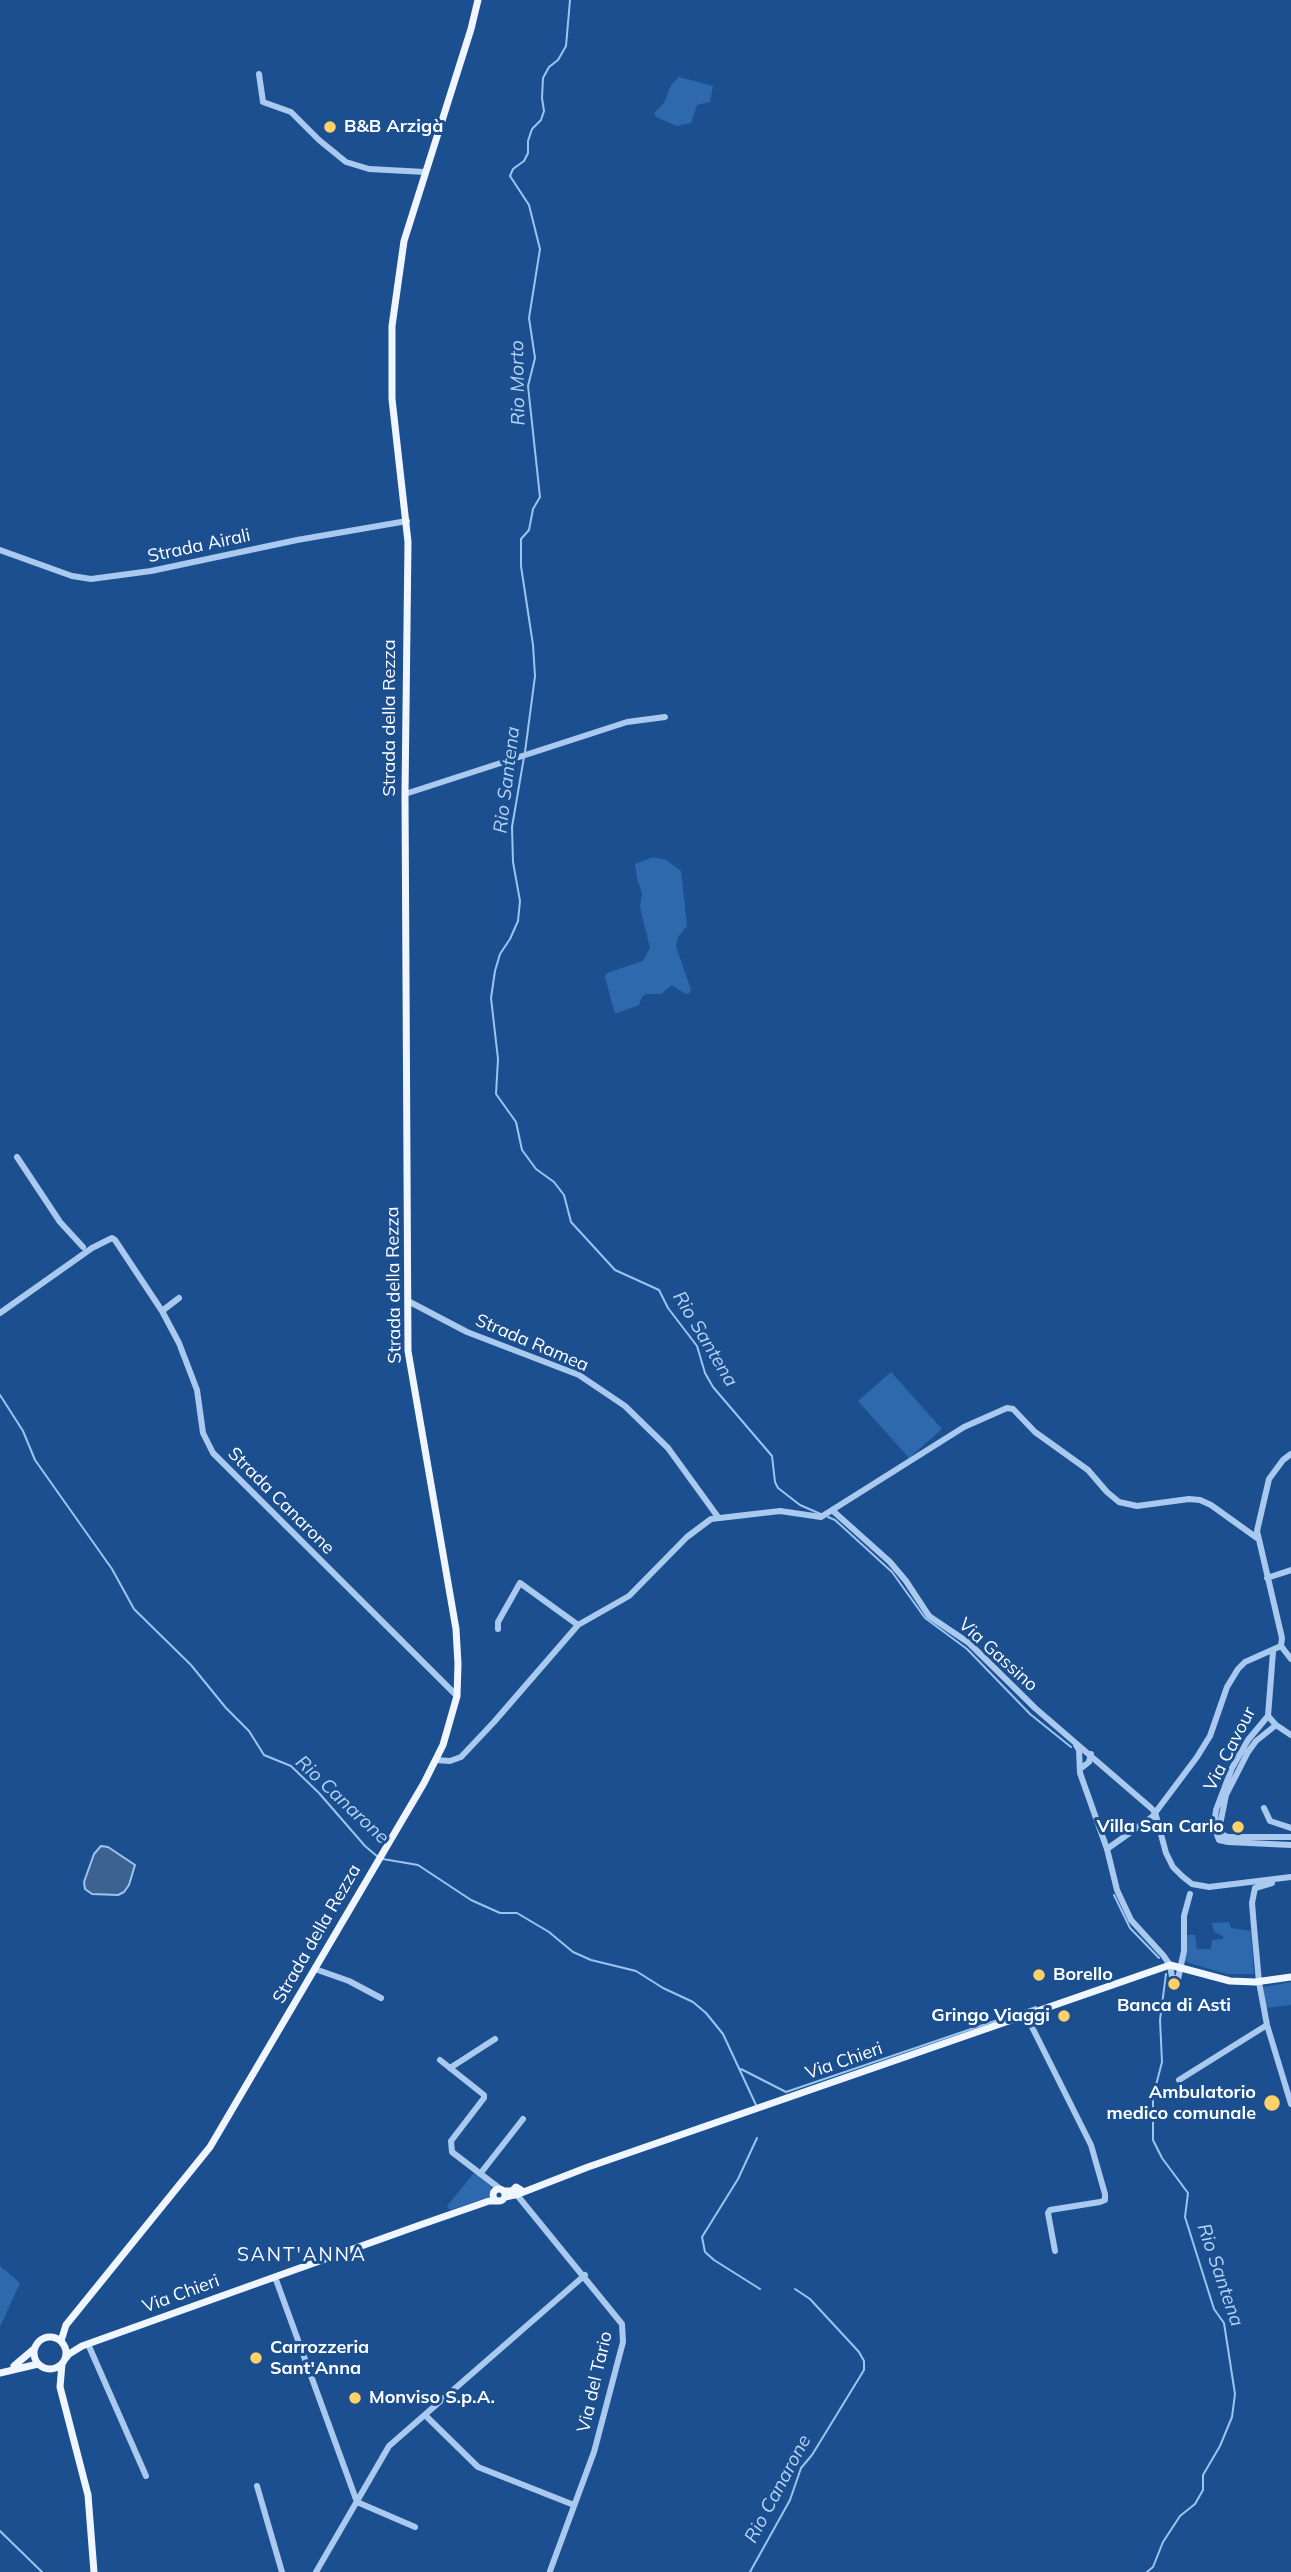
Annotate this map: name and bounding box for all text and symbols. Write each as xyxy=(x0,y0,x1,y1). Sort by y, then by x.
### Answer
place label: B&B Arzigà xyxy=(344,116,443,138)
marker: B&B Arzigà xyxy=(322,119,338,135)
water label: Rio Morto xyxy=(506,340,530,426)
street label: Strada Airali xyxy=(146,525,252,567)
street label: Strada della Rezza xyxy=(379,639,401,797)
water label: Rio Santena xyxy=(489,725,525,835)
street label: Strada della Rezza xyxy=(382,1206,406,1364)
water label: Rio Santena xyxy=(668,1287,742,1391)
street label: Strada Ramea xyxy=(472,1309,592,1377)
street label: Strada Canarone xyxy=(223,1443,339,1559)
street label: Via Gassino xyxy=(954,1614,1042,1696)
street label: Via Cavour xyxy=(1200,1703,1260,1795)
water label: Rio Canarone xyxy=(291,1751,393,1849)
place label: Villa San Carlo xyxy=(1097,1816,1224,1838)
marker: Villa San Carlo xyxy=(1230,1819,1246,1835)
street label: Strada della Rezza xyxy=(268,1861,366,2007)
place label: Borello xyxy=(1053,1964,1113,1986)
marker: Borello xyxy=(1031,1967,1047,1983)
marker: Banca di Asti xyxy=(1166,1976,1182,1992)
place label: Banca di Asti xyxy=(1117,1995,1231,2017)
place label: Gringo Viaggi xyxy=(931,2005,1050,2027)
marker: Gringo Viaggi xyxy=(1056,2008,1072,2024)
street label: Via Chieri xyxy=(803,2038,885,2084)
place label: Ambulatorio medico comunale xyxy=(1107,2082,1256,2124)
marker: Ambulatorio medico comunale xyxy=(1262,2093,1282,2113)
water label: Rio Santena xyxy=(1192,2221,1248,2329)
district label: SANT'ANNA xyxy=(238,2244,366,2266)
street label: Via Chieri xyxy=(140,2270,222,2318)
street label: Via del Tario xyxy=(573,2329,617,2435)
place label: Carrozzeria Sant'Anna xyxy=(270,2337,369,2380)
marker: Carrozzeria Sant'Anna xyxy=(248,2350,264,2366)
place label: Monviso S.p.A. xyxy=(369,2387,495,2409)
marker: Monviso S.p.A. xyxy=(347,2390,363,2406)
water label: Rio Canarone xyxy=(740,2431,816,2547)

